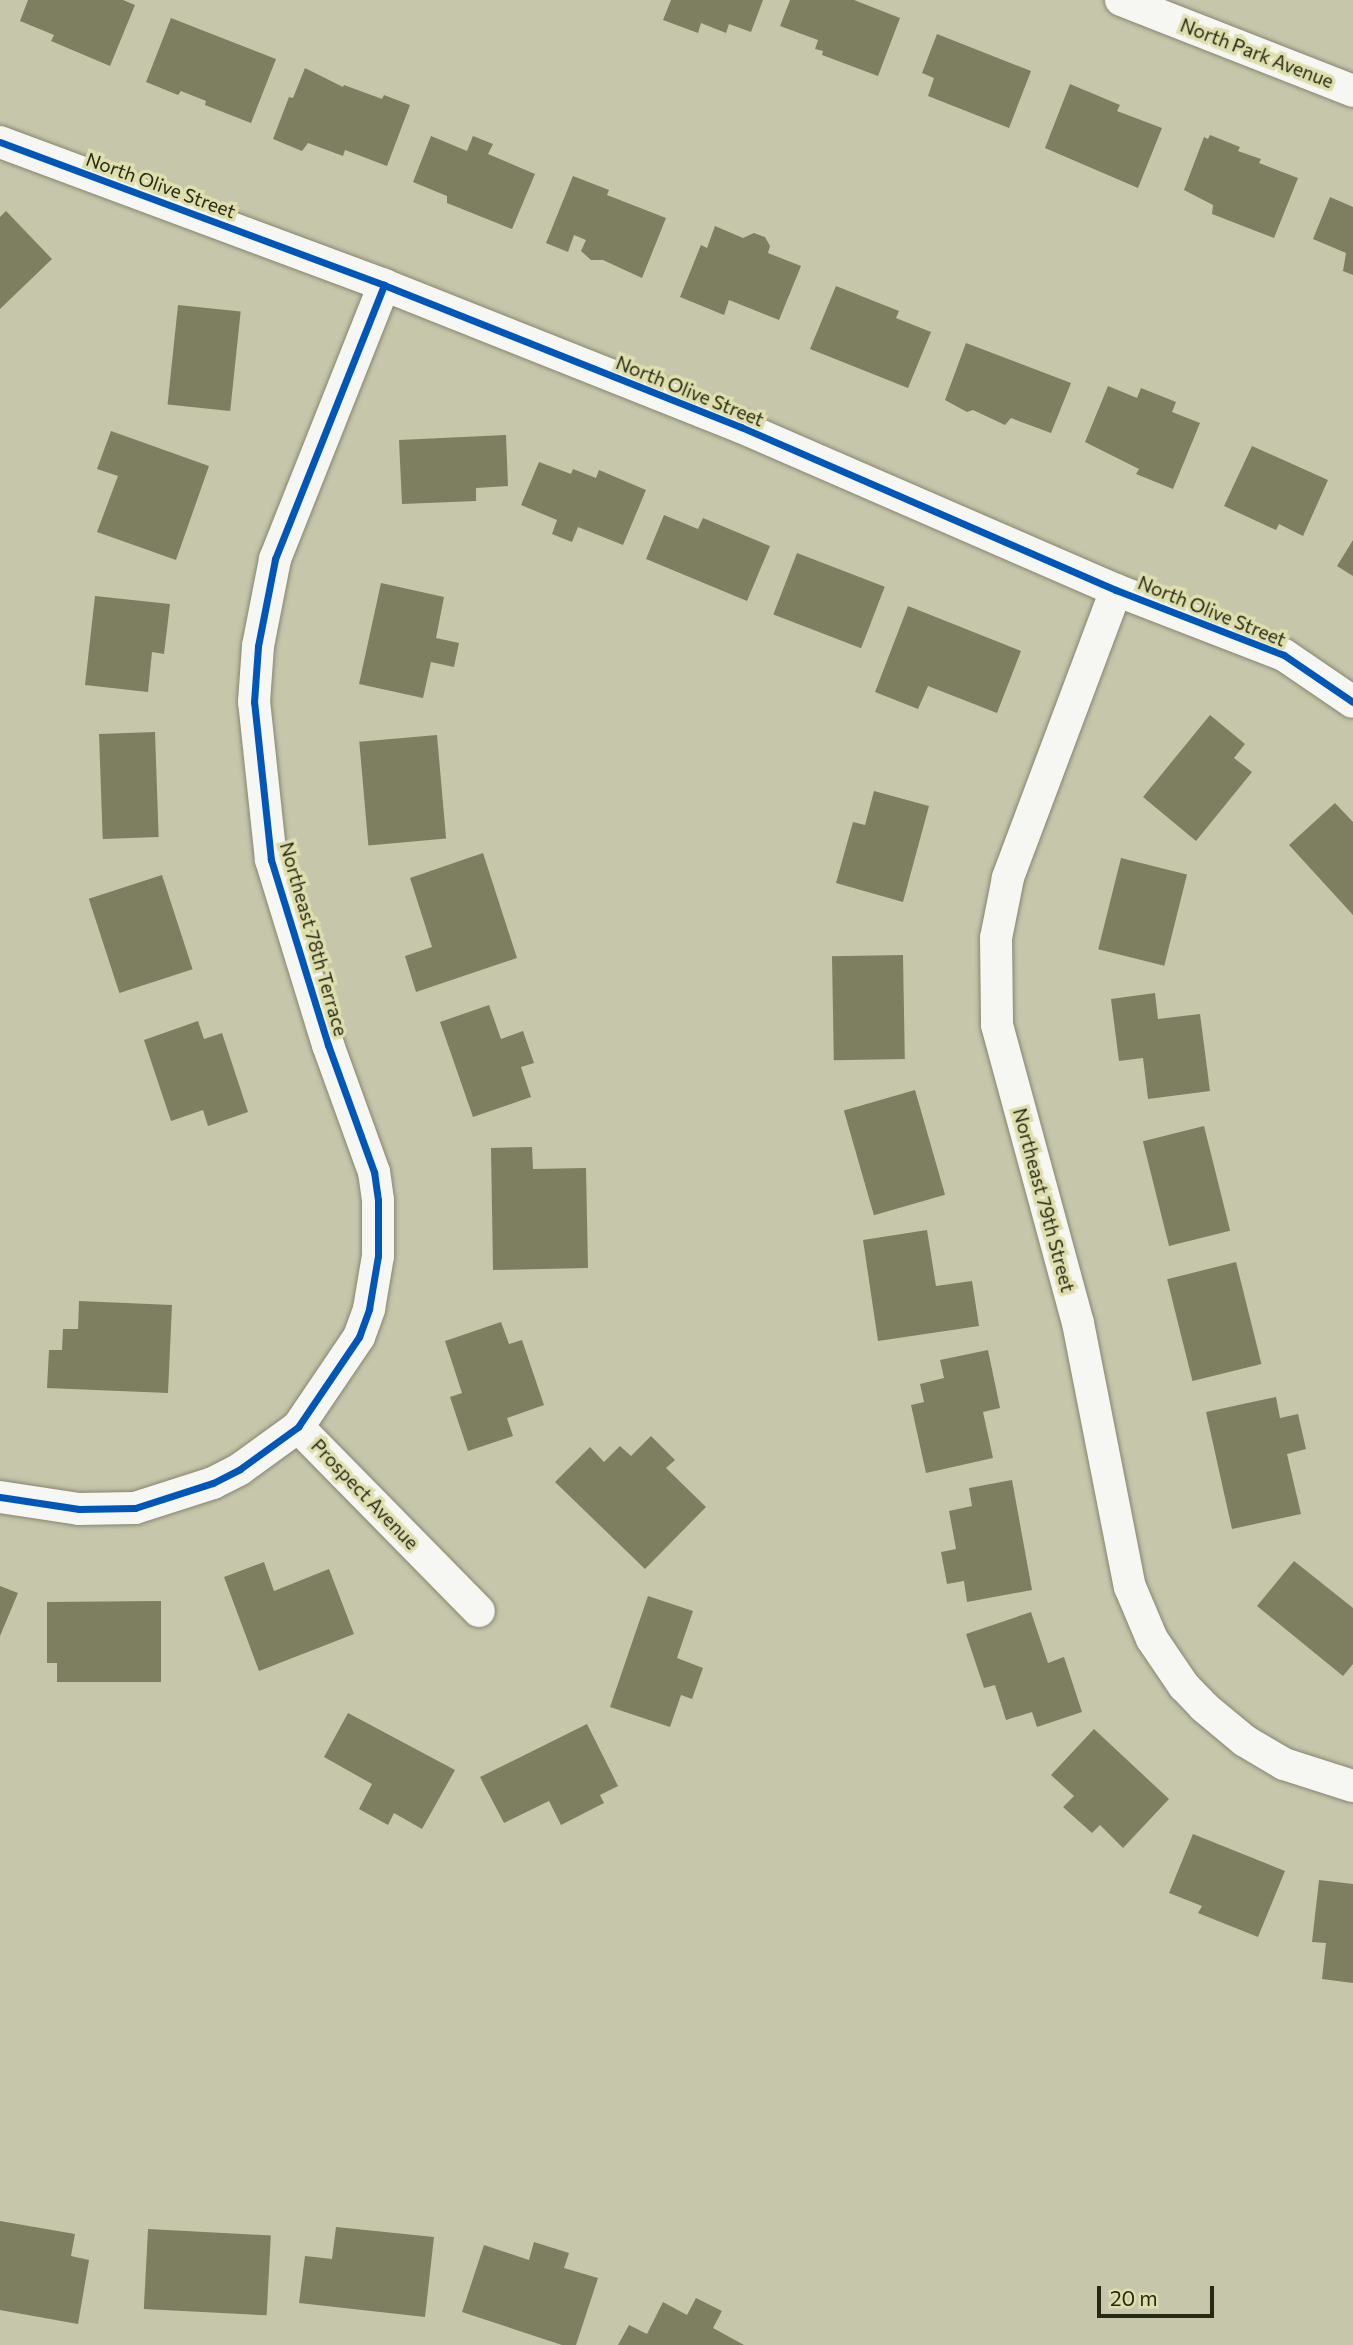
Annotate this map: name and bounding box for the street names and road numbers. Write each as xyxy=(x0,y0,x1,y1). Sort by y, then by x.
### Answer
street label: North Park Avenue xyxy=(1177,13,1337,93)
street label: North Olive Street xyxy=(83,147,239,223)
street label: North Olive Street xyxy=(613,351,767,431)
street label: North Olive Street xyxy=(1135,571,1289,651)
street label: Northeast 78th Terrace xyxy=(275,839,353,1039)
street label: Northeast 79th Street xyxy=(1008,1106,1080,1294)
street label: Prospect Avenue xyxy=(307,1434,423,1554)

